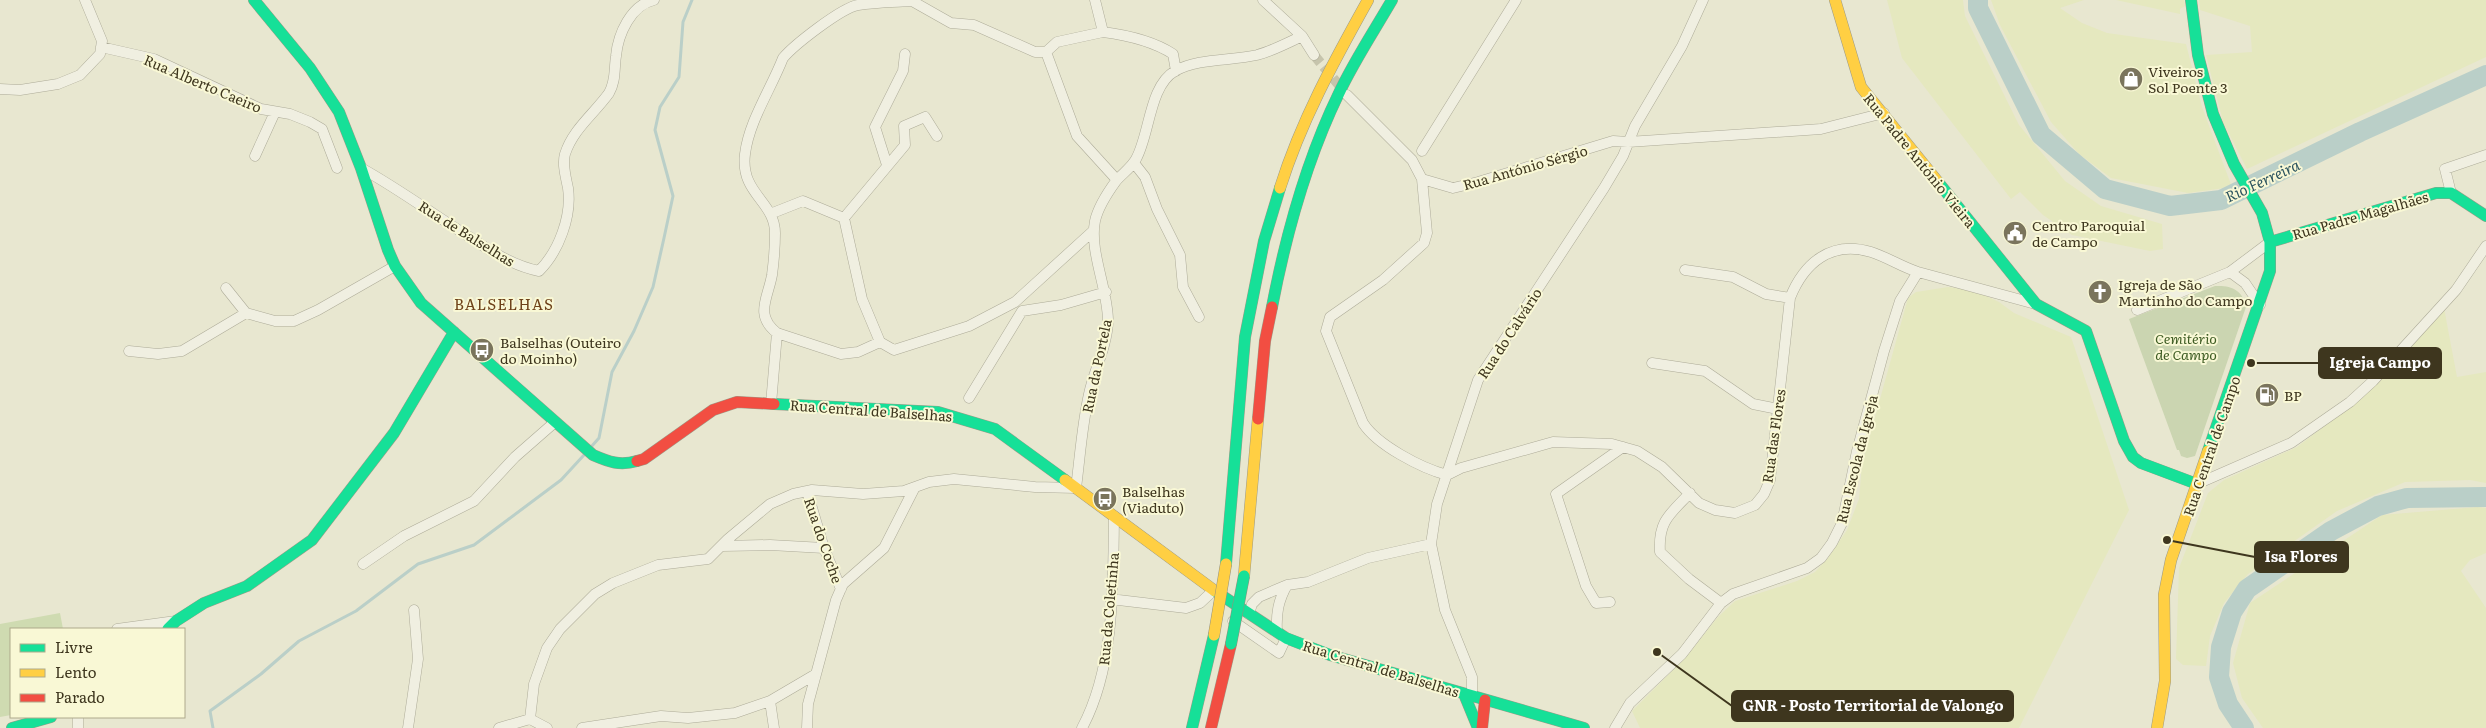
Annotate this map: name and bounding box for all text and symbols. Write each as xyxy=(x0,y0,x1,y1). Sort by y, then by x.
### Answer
street label: Rua Alberto Caeiro xyxy=(141,49,265,117)
place label: Viveiros Sol Poente 3 xyxy=(2148,61,2228,97)
shop icon: Viveiros Sol Poente 3 xyxy=(2118,66,2144,92)
street label: Rua Padre António Vieira xyxy=(1859,88,1981,232)
street label: Rua António Sérgio xyxy=(1460,140,1590,194)
water label: Rio Ferreira xyxy=(2221,152,2303,207)
street label: Rua Padre Magalhães xyxy=(2289,186,2431,244)
street label: Rua de Balselhas xyxy=(415,195,519,271)
place label: Centro Paroquial de Campo xyxy=(2032,215,2145,251)
public building icon: Centro Paroquial de Campo xyxy=(2002,220,2028,246)
place label: Igreja de São Martinho do Campo xyxy=(2118,274,2252,310)
church icon: Igreja de São Martinho do Campo xyxy=(2087,279,2113,305)
street label: Rua do Calvário xyxy=(1472,284,1546,382)
district label: BALSELHAS xyxy=(454,292,554,315)
street label: Rua da Portela xyxy=(1076,317,1116,415)
park label: Cemitério de Campo xyxy=(2155,328,2217,364)
place label: Balselhas (Outeiro do Moinho) xyxy=(500,332,621,368)
bus stop icon: Balselhas (Outeiro do Moinho) xyxy=(469,337,495,363)
callout: Igreja Campo xyxy=(2319,348,2441,378)
text: Igreja Campo xyxy=(2329,350,2431,373)
street label: Rua Central de Campo xyxy=(2178,373,2244,519)
fuel station icon: BP xyxy=(2254,382,2280,408)
place label: BP xyxy=(2284,385,2302,405)
street label: Rua das Flores xyxy=(1757,388,1789,484)
street label: Rua Escola da Igreja xyxy=(1830,392,1882,525)
street label: Rua Central de Balselhas xyxy=(789,394,953,426)
place label: Balselhas (Viaduto) xyxy=(1122,481,1185,517)
bus stop icon: Balselhas (Viaduto) xyxy=(1092,486,1118,512)
street label: Rua do Coche xyxy=(800,494,848,586)
callout: Isa Flores xyxy=(2255,542,2348,572)
text: Isa Flores xyxy=(2264,544,2338,567)
street label: Rua da Coletinha xyxy=(1093,551,1123,666)
legend xyxy=(10,628,185,718)
text: Livre xyxy=(55,635,93,658)
street label: Rua Central de Balselhas xyxy=(1300,635,1462,701)
text: Lento xyxy=(55,660,97,683)
text: Parado xyxy=(55,685,105,708)
callout: GNR - Posto Territorial de Valongo xyxy=(1732,691,2013,721)
text: GNR - Posto Territorial de Valongo xyxy=(1742,693,2004,716)

